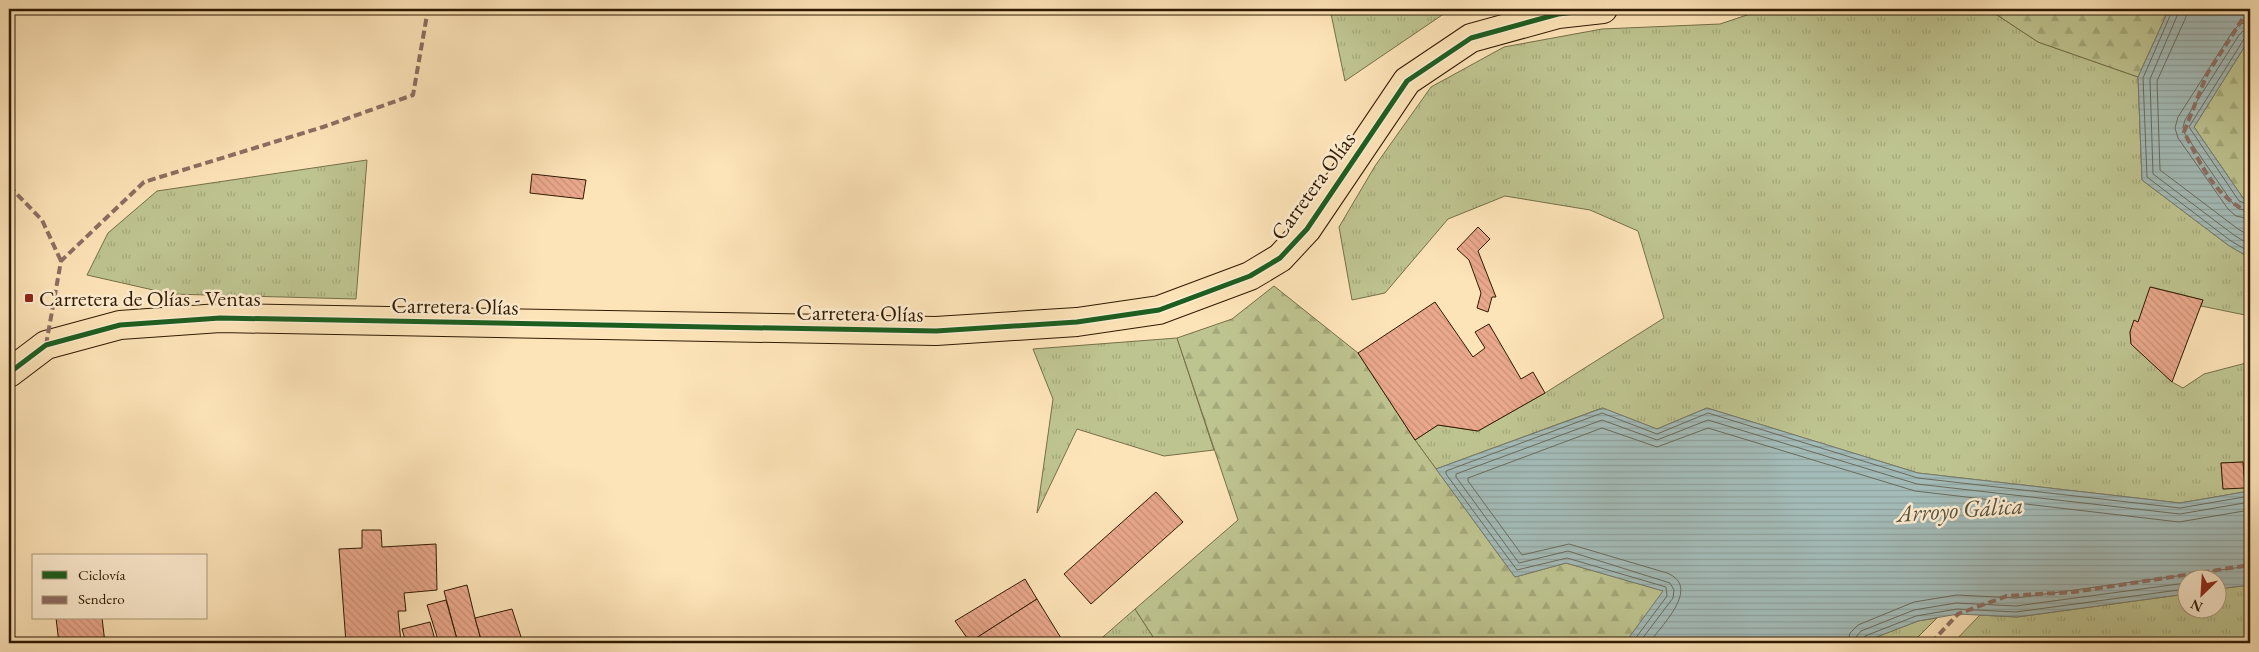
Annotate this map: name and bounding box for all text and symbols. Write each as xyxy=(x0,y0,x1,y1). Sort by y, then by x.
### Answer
street label: Carretera Olías xyxy=(1264,126,1362,246)
place label: Carretera de Olías - Ventas xyxy=(39,284,261,313)
street label: Carretera Olías xyxy=(391,290,519,322)
marker: Carretera de Olías - Ventas xyxy=(23,292,35,304)
street label: Carretera Olías xyxy=(796,297,924,329)
water label: Arroyo Gálica xyxy=(1894,489,2024,529)
legend xyxy=(32,554,208,620)
text: Ciclovía xyxy=(78,565,125,584)
north arrow xyxy=(2176,570,2226,620)
text: Sendero xyxy=(78,589,125,608)
text: N xyxy=(2187,595,2205,616)

